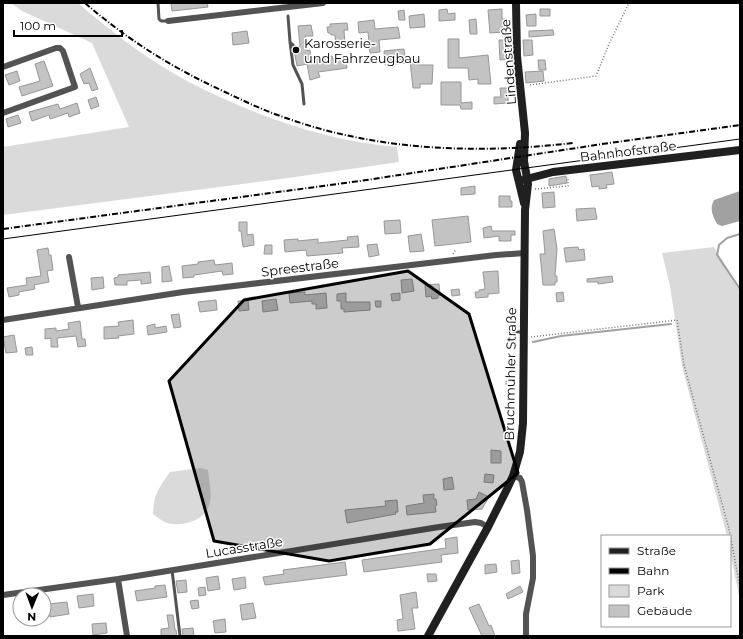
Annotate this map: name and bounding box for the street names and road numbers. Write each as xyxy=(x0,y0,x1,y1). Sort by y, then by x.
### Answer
street label: Lindenstraße xyxy=(497,18,519,105)
street label: Bahnhofstraße xyxy=(579,137,677,165)
street label: Spreestraße xyxy=(260,254,340,280)
street label: Bruchmühler Straße xyxy=(501,307,519,441)
street label: Lucasstraße xyxy=(204,533,284,561)

